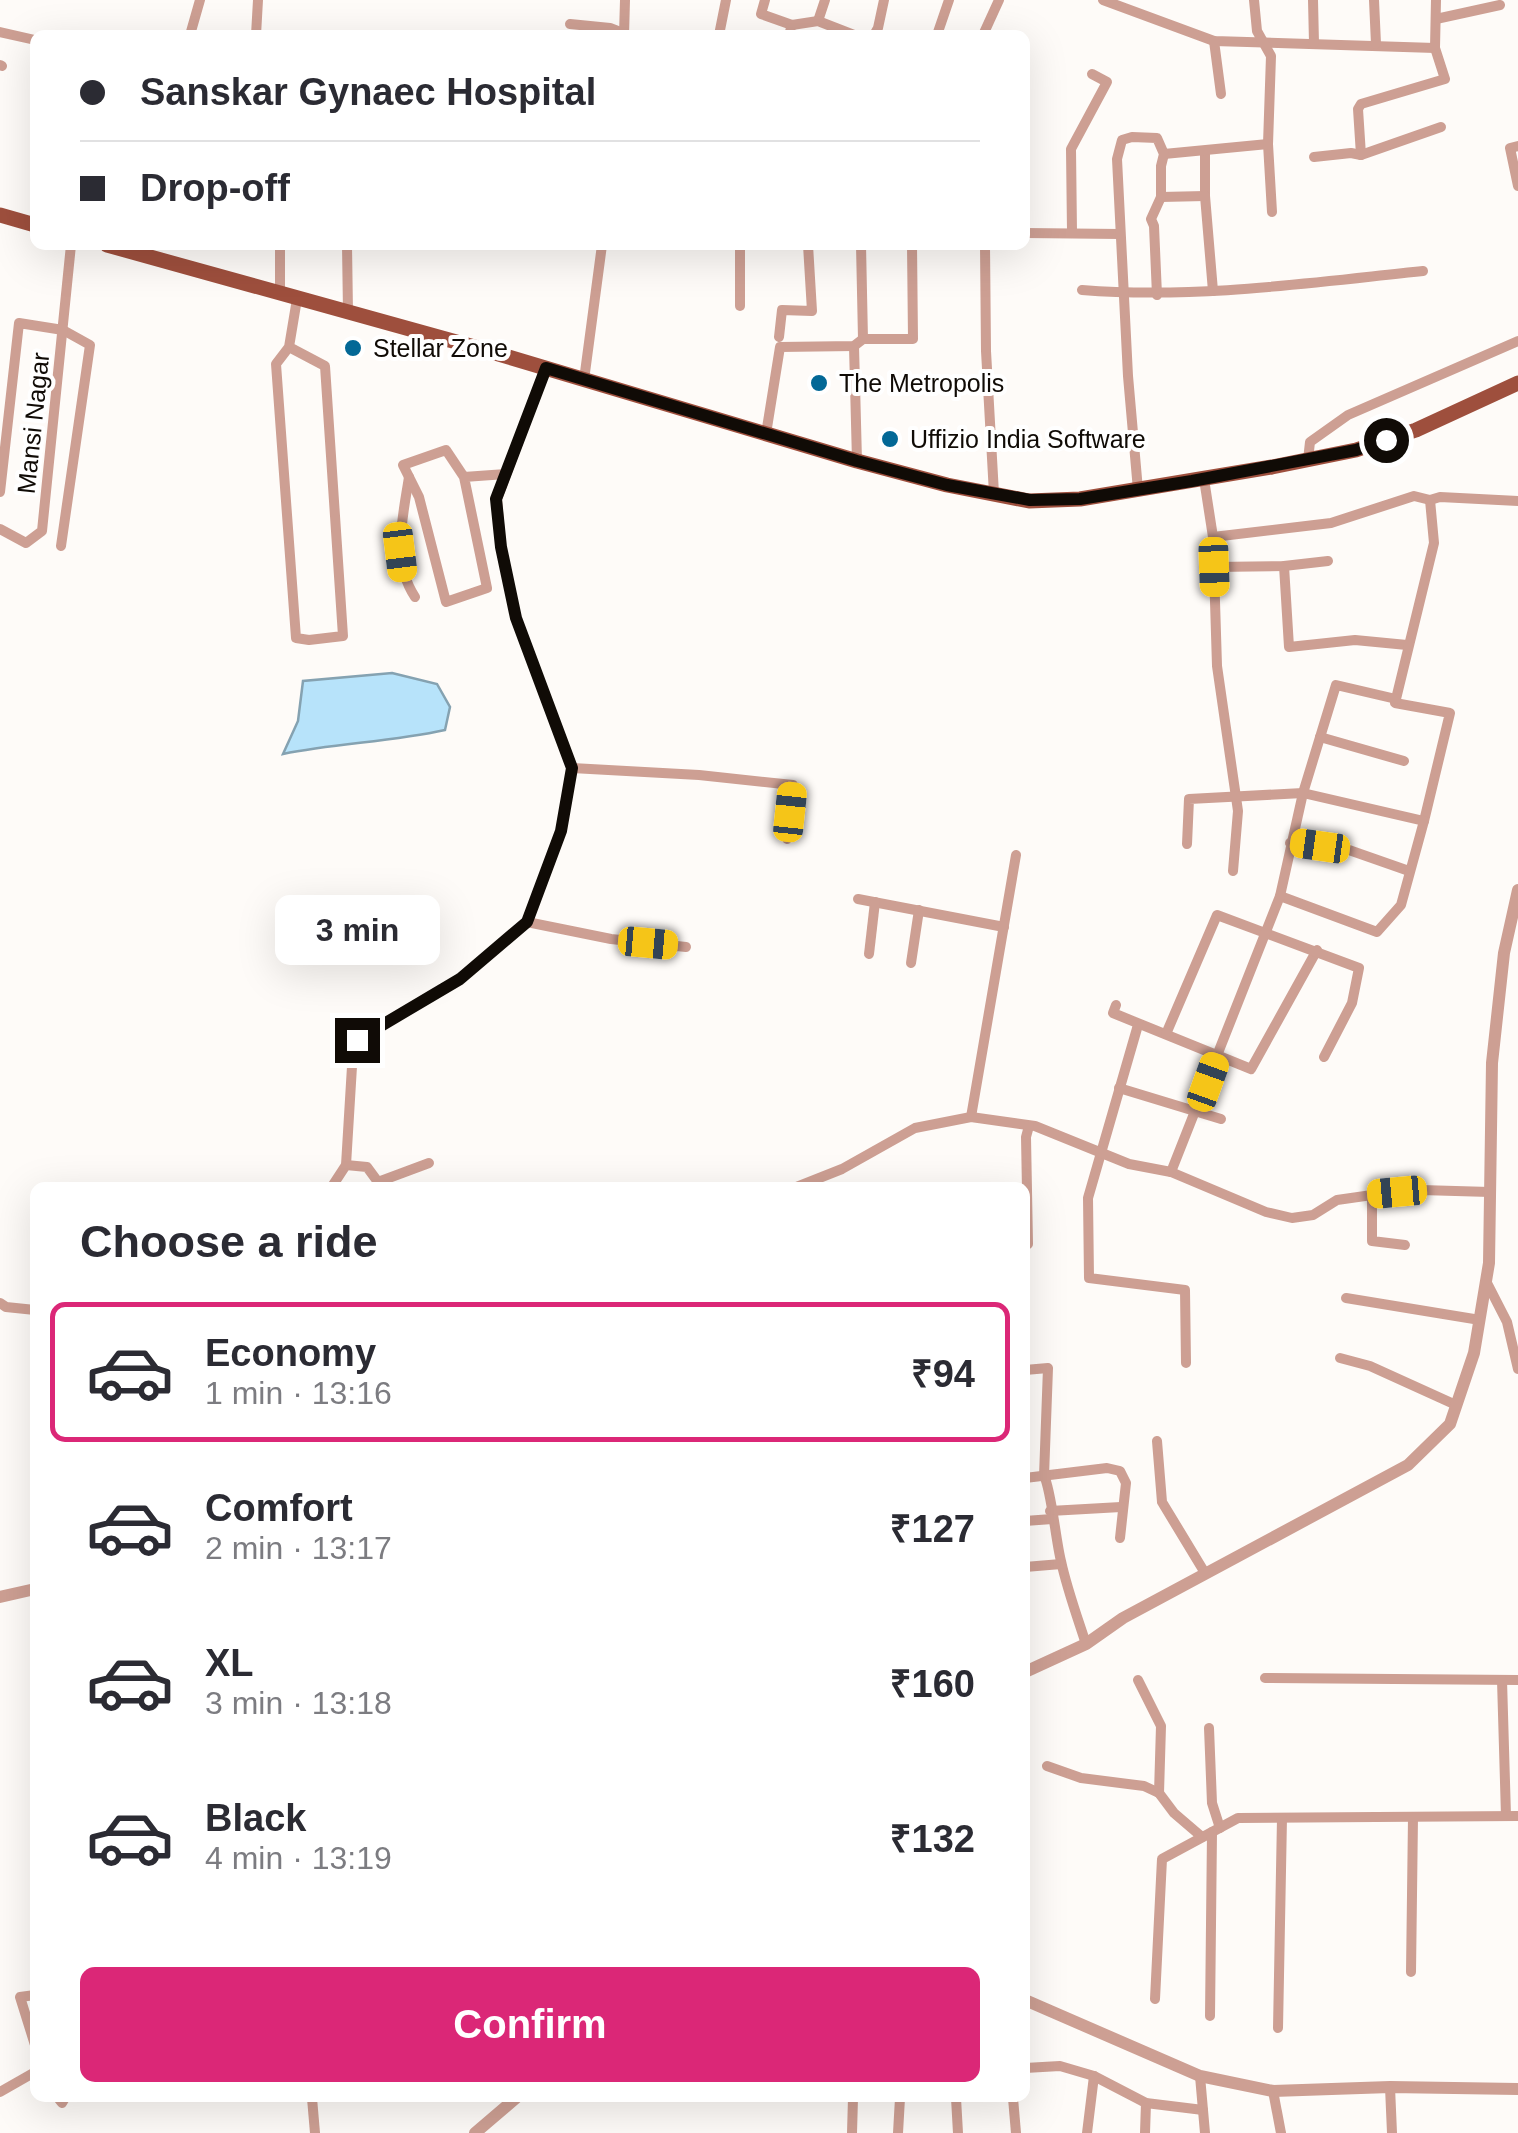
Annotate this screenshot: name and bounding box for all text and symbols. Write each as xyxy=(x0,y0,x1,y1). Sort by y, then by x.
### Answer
text: Sanskar Gynaec Hospital xyxy=(140,71,596,113)
text: Drop-off xyxy=(140,167,290,209)
place label: Stellar Zone xyxy=(373,334,508,362)
marker: Stellar Zone xyxy=(342,337,364,359)
street label: Mansi Nagar xyxy=(12,351,54,495)
place label: The Metropolis xyxy=(839,369,1004,397)
marker: The Metropolis xyxy=(808,372,830,394)
route start xyxy=(1364,418,1409,463)
place label: Uffizio India Software xyxy=(910,425,1146,453)
marker: Uffizio India Software xyxy=(879,428,901,450)
car xyxy=(381,520,419,584)
car xyxy=(1198,536,1230,598)
car xyxy=(772,781,808,843)
car xyxy=(1288,827,1352,865)
callout: 3 min xyxy=(274,895,440,965)
text: 3 min xyxy=(316,912,399,948)
car xyxy=(617,925,679,961)
route end xyxy=(335,1018,380,1063)
car xyxy=(1184,1049,1232,1115)
car xyxy=(1366,1174,1428,1210)
text: Choose a ride xyxy=(80,1216,378,1267)
icon: car xyxy=(85,1327,175,1417)
text: Economy xyxy=(205,1332,376,1374)
text: ₹94 xyxy=(911,1353,975,1395)
text: 1 min · 13:16 xyxy=(205,1375,392,1411)
icon: car xyxy=(85,1482,175,1572)
text: Comfort xyxy=(205,1487,353,1529)
text: ₹127 xyxy=(890,1508,975,1550)
text: 2 min · 13:17 xyxy=(205,1530,392,1566)
icon: car xyxy=(85,1637,175,1727)
text: XL xyxy=(205,1642,254,1684)
text: ₹160 xyxy=(890,1663,975,1705)
text: 3 min · 13:18 xyxy=(205,1685,392,1721)
icon: car xyxy=(85,1792,175,1882)
text: Black xyxy=(205,1797,306,1839)
text: ₹132 xyxy=(890,1818,975,1860)
text: 4 min · 13:19 xyxy=(205,1840,392,1876)
button: Confirm xyxy=(80,1967,980,2082)

